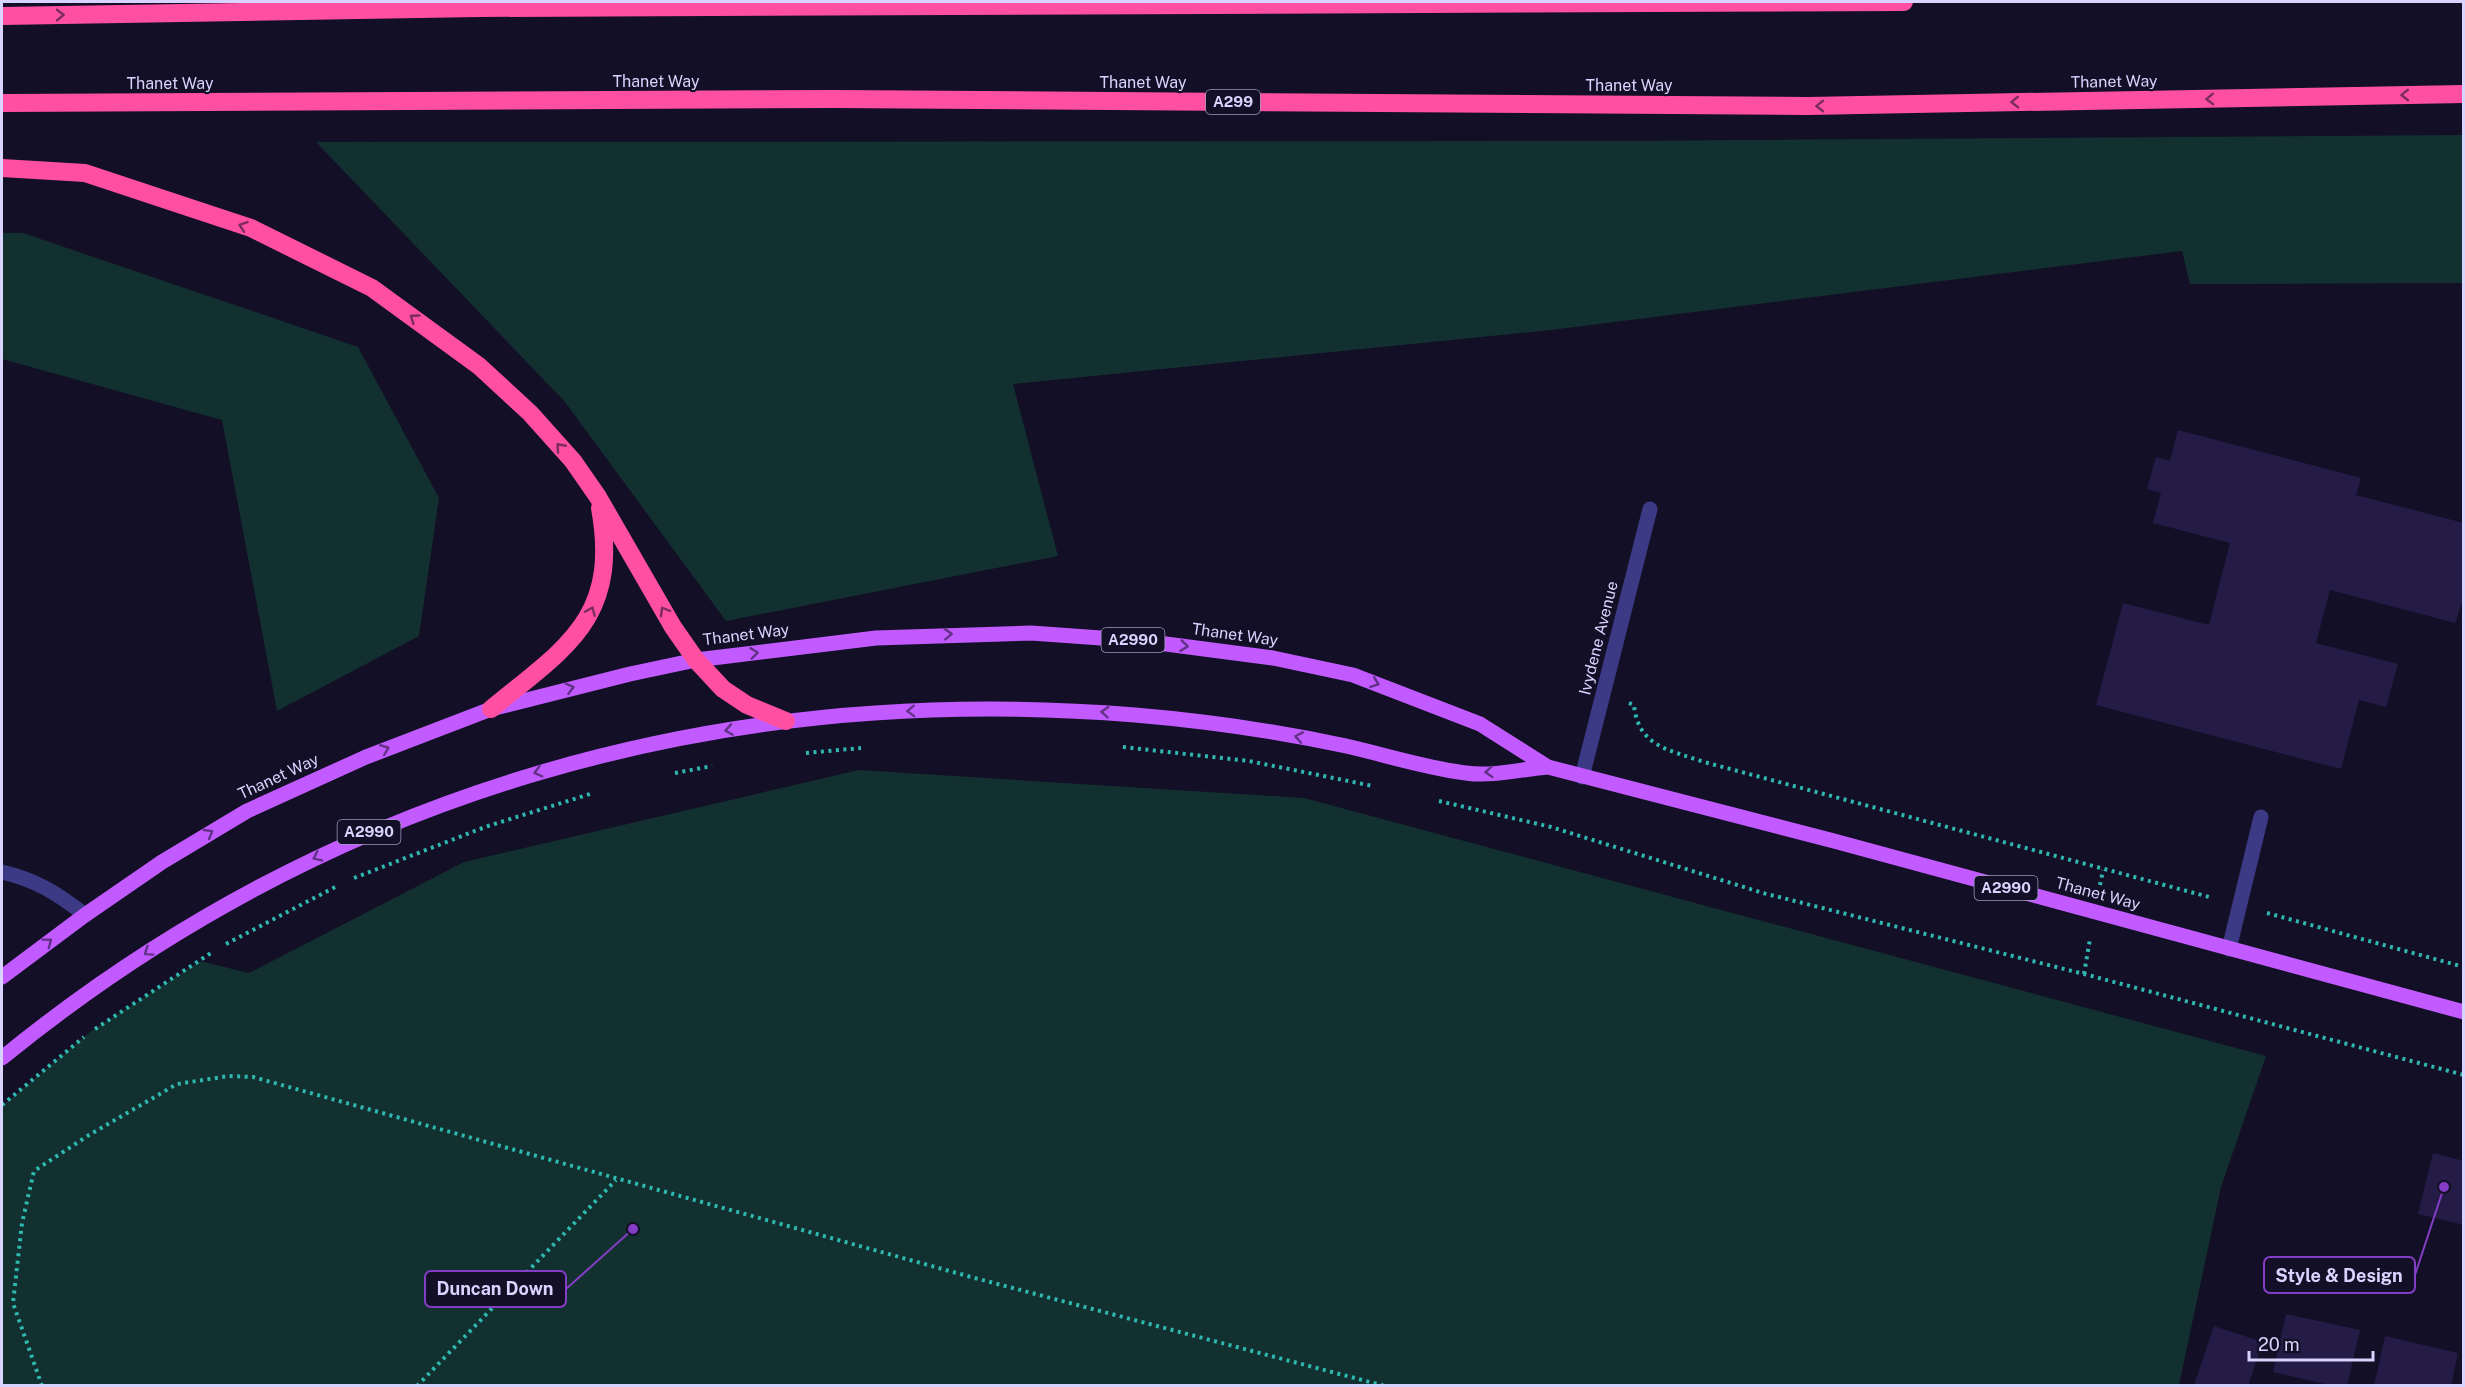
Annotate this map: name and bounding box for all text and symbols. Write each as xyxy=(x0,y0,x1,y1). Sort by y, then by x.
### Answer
one-way arrow xyxy=(55,9,64,21)
street label: Thanet Way xyxy=(2070,71,2158,92)
street label: Thanet Way xyxy=(613,72,700,91)
street label: Thanet Way xyxy=(1100,73,1187,92)
street label: Thanet Way xyxy=(127,74,214,93)
street label: Thanet Way xyxy=(1586,76,1673,95)
one-way arrow xyxy=(2401,89,2410,101)
road number: A299 xyxy=(1206,90,1260,114)
one-way arrow xyxy=(2206,92,2215,105)
one-way arrow xyxy=(2011,96,2020,108)
one-way arrow xyxy=(1816,100,1825,112)
one-way arrow xyxy=(238,221,249,233)
one-way arrow xyxy=(410,315,421,326)
one-way arrow xyxy=(556,443,567,453)
street label: Ivydene Avenue xyxy=(1575,579,1622,697)
one-way arrow xyxy=(584,606,596,617)
one-way arrow xyxy=(660,607,671,617)
street label: Thanet Way xyxy=(1191,619,1280,650)
street label: Thanet Way xyxy=(702,620,791,649)
one-way arrow xyxy=(943,627,952,640)
road number: A2990 xyxy=(1102,628,1164,652)
one-way arrow xyxy=(1180,640,1189,652)
one-way arrow xyxy=(749,647,758,660)
one-way arrow xyxy=(1369,676,1380,689)
one-way arrow xyxy=(565,683,575,696)
one-way arrow xyxy=(906,705,915,718)
one-way arrow xyxy=(1101,706,1110,719)
one-way arrow xyxy=(724,724,733,736)
one-way arrow xyxy=(1294,731,1304,744)
one-way arrow xyxy=(379,744,390,756)
street label: Thanet Way xyxy=(235,749,322,803)
one-way arrow xyxy=(534,765,544,778)
one-way arrow xyxy=(1485,765,1494,778)
road number: A2990 xyxy=(338,820,400,844)
one-way arrow xyxy=(203,829,214,840)
one-way arrow xyxy=(313,850,324,861)
street label: Thanet Way xyxy=(2053,873,2143,914)
road number: A2990 xyxy=(1974,876,2038,900)
one-way arrow xyxy=(41,938,52,949)
one-way arrow xyxy=(143,945,154,956)
callout: Style & Design xyxy=(2264,1257,2415,1293)
text: Style & Design xyxy=(2275,1265,2403,1286)
callout: Duncan Down xyxy=(425,1271,566,1307)
text: Duncan Down xyxy=(436,1278,554,1299)
scale bar xyxy=(2249,1324,2374,1362)
text: 20 m xyxy=(2258,1334,2300,1355)

